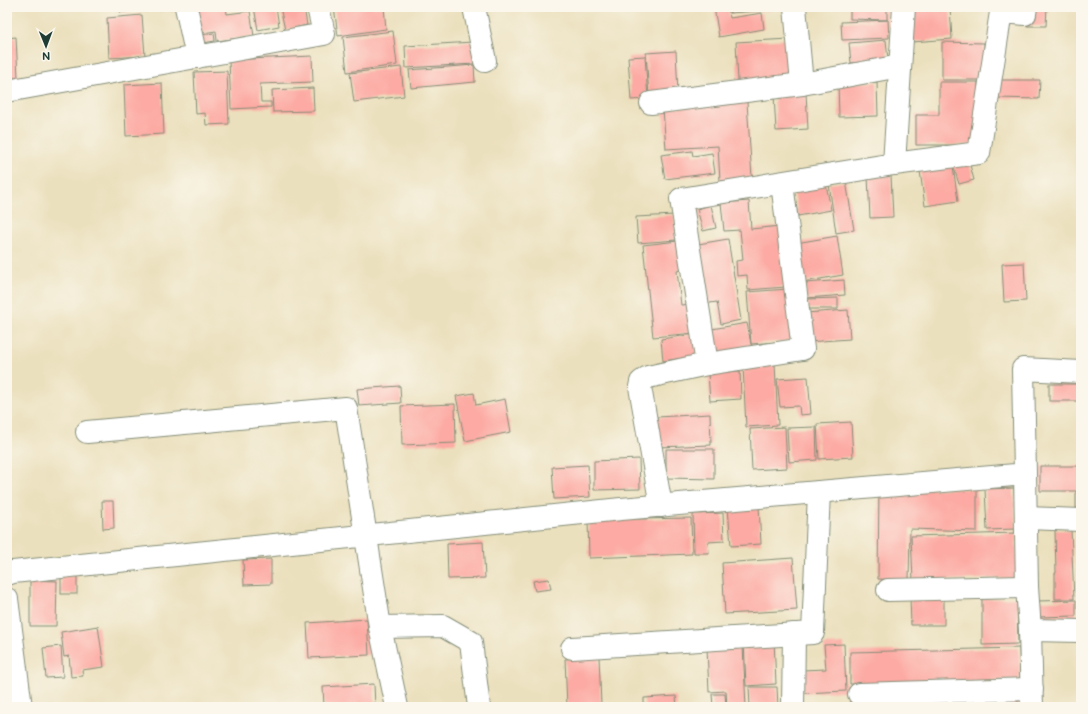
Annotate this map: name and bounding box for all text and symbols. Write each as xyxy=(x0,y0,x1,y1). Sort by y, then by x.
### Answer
north arrow xyxy=(26,26,66,66)
text: N xyxy=(42,49,50,62)

